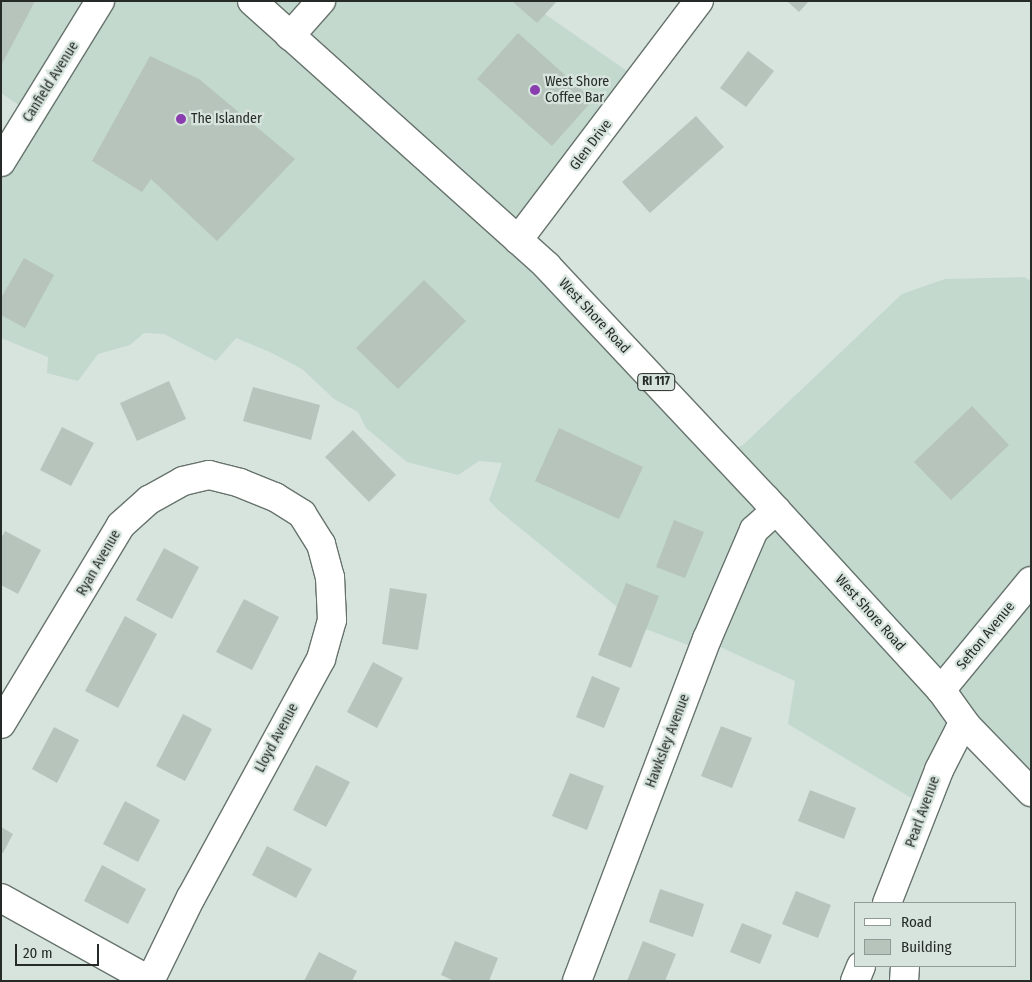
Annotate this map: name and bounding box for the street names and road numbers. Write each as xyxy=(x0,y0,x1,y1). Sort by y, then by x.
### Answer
street label: Canfield Avenue xyxy=(20,39,82,125)
street label: Glen Drive xyxy=(567,116,615,174)
street label: West Shore Road xyxy=(555,275,633,357)
road number: RI 117 xyxy=(636,372,676,392)
street label: Ryan Avenue xyxy=(73,527,125,599)
street label: West Shore Road xyxy=(831,572,909,654)
street label: Sefton Avenue xyxy=(953,599,1019,673)
street label: Hawksley Avenue xyxy=(642,692,694,790)
street label: Lloyd Avenue xyxy=(252,700,302,776)
street label: Pearl Avenue xyxy=(902,774,944,850)

